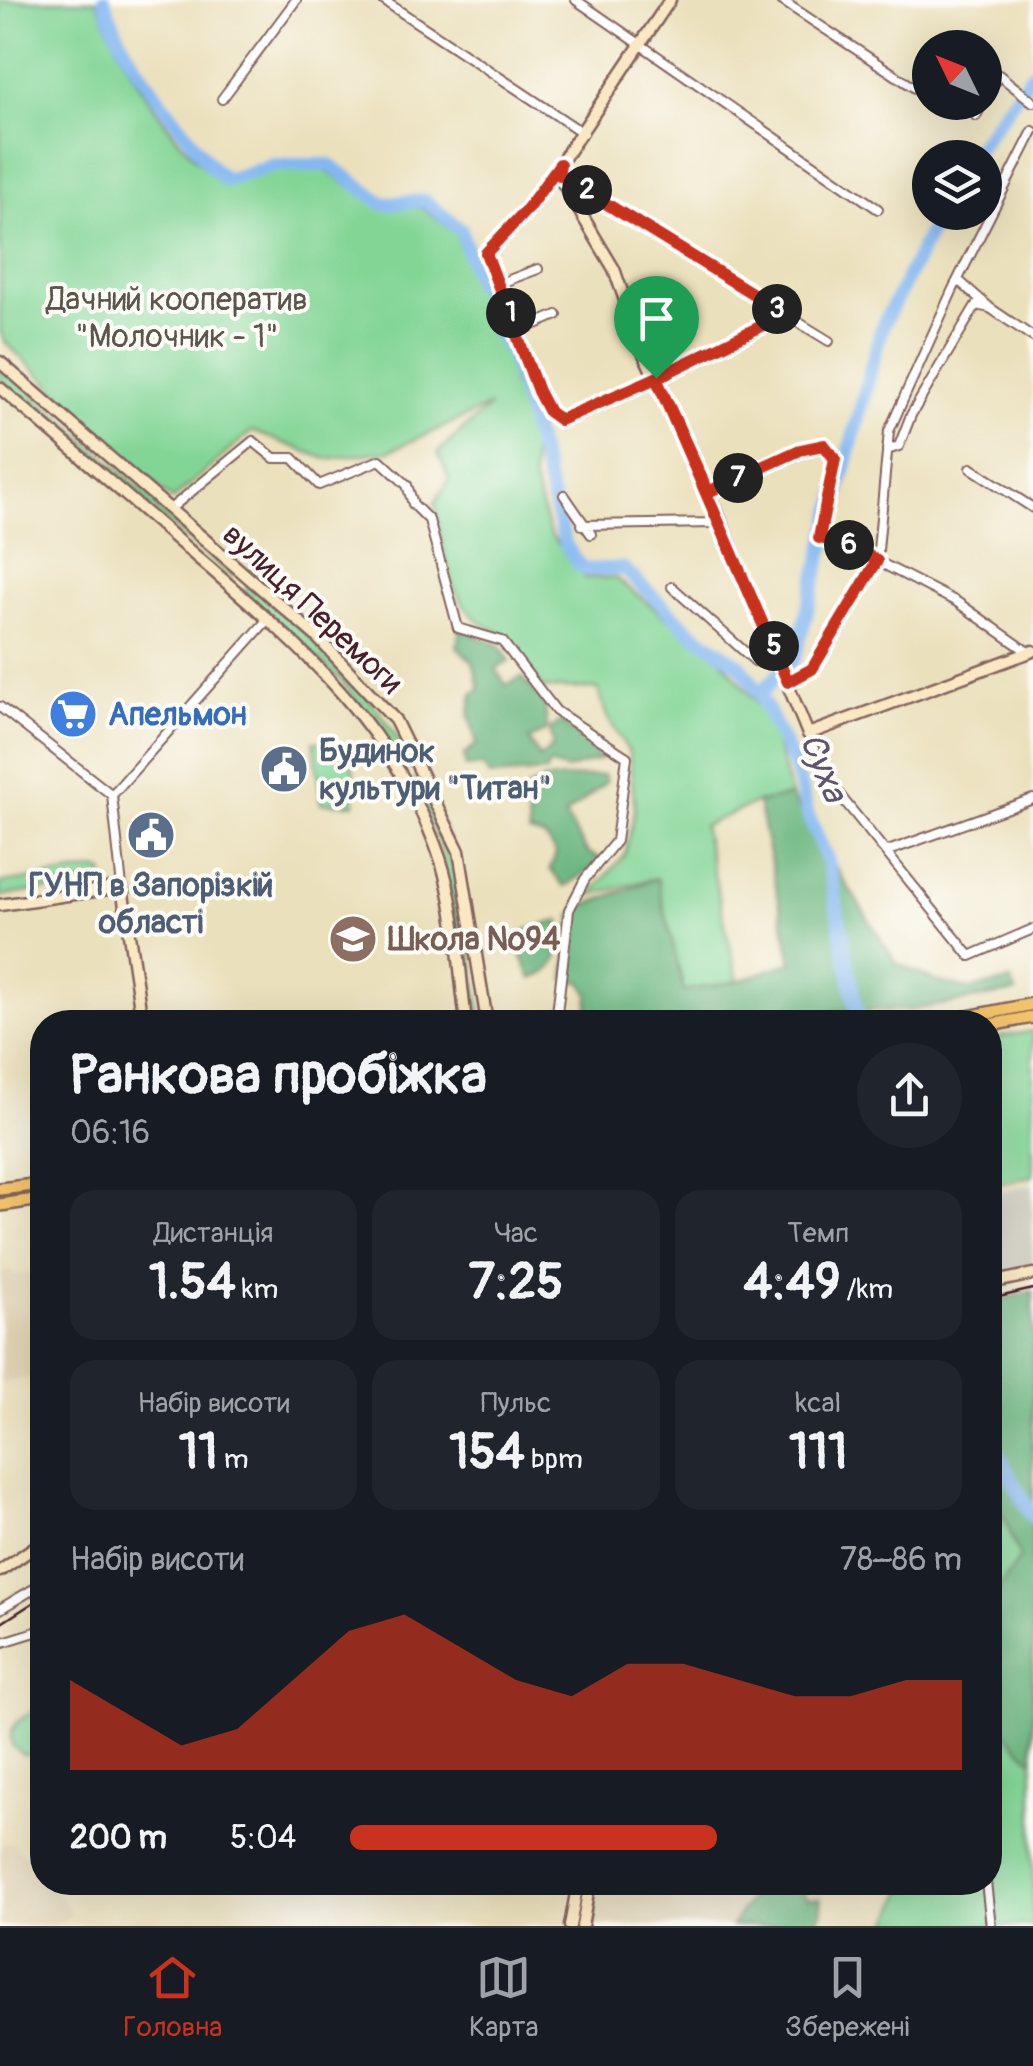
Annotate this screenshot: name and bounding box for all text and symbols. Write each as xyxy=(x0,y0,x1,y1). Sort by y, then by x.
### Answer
north arrow xyxy=(912,30,1002,120)
map controls xyxy=(912,30,1002,230)
button: layers xyxy=(912,140,1002,230)
pin: 2 xyxy=(562,165,612,215)
text: 2 xyxy=(579,172,595,207)
pin xyxy=(614,276,699,379)
park label: Дачний кооператив "Молочник - 1" xyxy=(45,280,308,357)
pin: 3 xyxy=(752,284,802,334)
pin: 1 xyxy=(486,288,536,338)
icon: arrive xyxy=(629,291,684,346)
text: 3 xyxy=(769,291,785,326)
text: 1 xyxy=(506,295,516,330)
pin: 7 xyxy=(713,453,763,503)
text: 7 xyxy=(731,460,745,495)
street label: вулиця Перемоги xyxy=(214,515,411,702)
pin: 6 xyxy=(824,520,874,570)
text: 6 xyxy=(841,527,857,562)
pin: 5 xyxy=(749,621,799,671)
text: 5 xyxy=(766,628,782,663)
supermarket icon: Апельмон xyxy=(47,688,99,740)
place label: Апельмон xyxy=(108,695,247,735)
water label: Суха xyxy=(790,727,857,810)
place label: Будинок культури "Титан" xyxy=(319,732,552,809)
public building icon: Будинок культури "Титан" xyxy=(258,743,310,795)
public building icon: ГУНП в Запорізкій області xyxy=(125,809,177,861)
place label: ГУНП в Запорізкій області xyxy=(29,866,273,943)
school or university icon: Школа №94 xyxy=(327,913,379,965)
place label: Школа №94 xyxy=(387,920,561,960)
text: Ранкова пробіжка xyxy=(70,1041,487,1110)
button: share xyxy=(857,1043,962,1148)
text: 06:16 xyxy=(70,1113,150,1153)
text: Дистанція xyxy=(154,1216,273,1251)
text: Час xyxy=(494,1216,538,1251)
text: Темп xyxy=(787,1216,849,1251)
text: 1.54 xyxy=(149,1251,236,1314)
text: 7:25 xyxy=(469,1251,563,1314)
text: 4:49 xyxy=(743,1251,841,1314)
text: km xyxy=(236,1272,278,1307)
text: /km xyxy=(841,1272,893,1307)
text: Набір висоти xyxy=(138,1386,290,1421)
text: Пульс xyxy=(481,1386,551,1421)
text: kcal xyxy=(796,1386,841,1421)
text: 11 xyxy=(179,1421,218,1484)
text: 154 xyxy=(449,1421,525,1484)
text: 111 xyxy=(789,1421,848,1484)
text: m xyxy=(218,1442,249,1477)
text: bpm xyxy=(525,1442,583,1477)
text: Набір висоти xyxy=(70,1540,244,1580)
text: 78–86 m xyxy=(840,1540,962,1580)
text: 200 m xyxy=(70,1818,167,1858)
text: 5:04 xyxy=(230,1818,296,1858)
tab: Головна xyxy=(123,1950,222,2045)
tab: Карта xyxy=(469,1950,538,2045)
tab: Збережені xyxy=(785,1950,910,2045)

